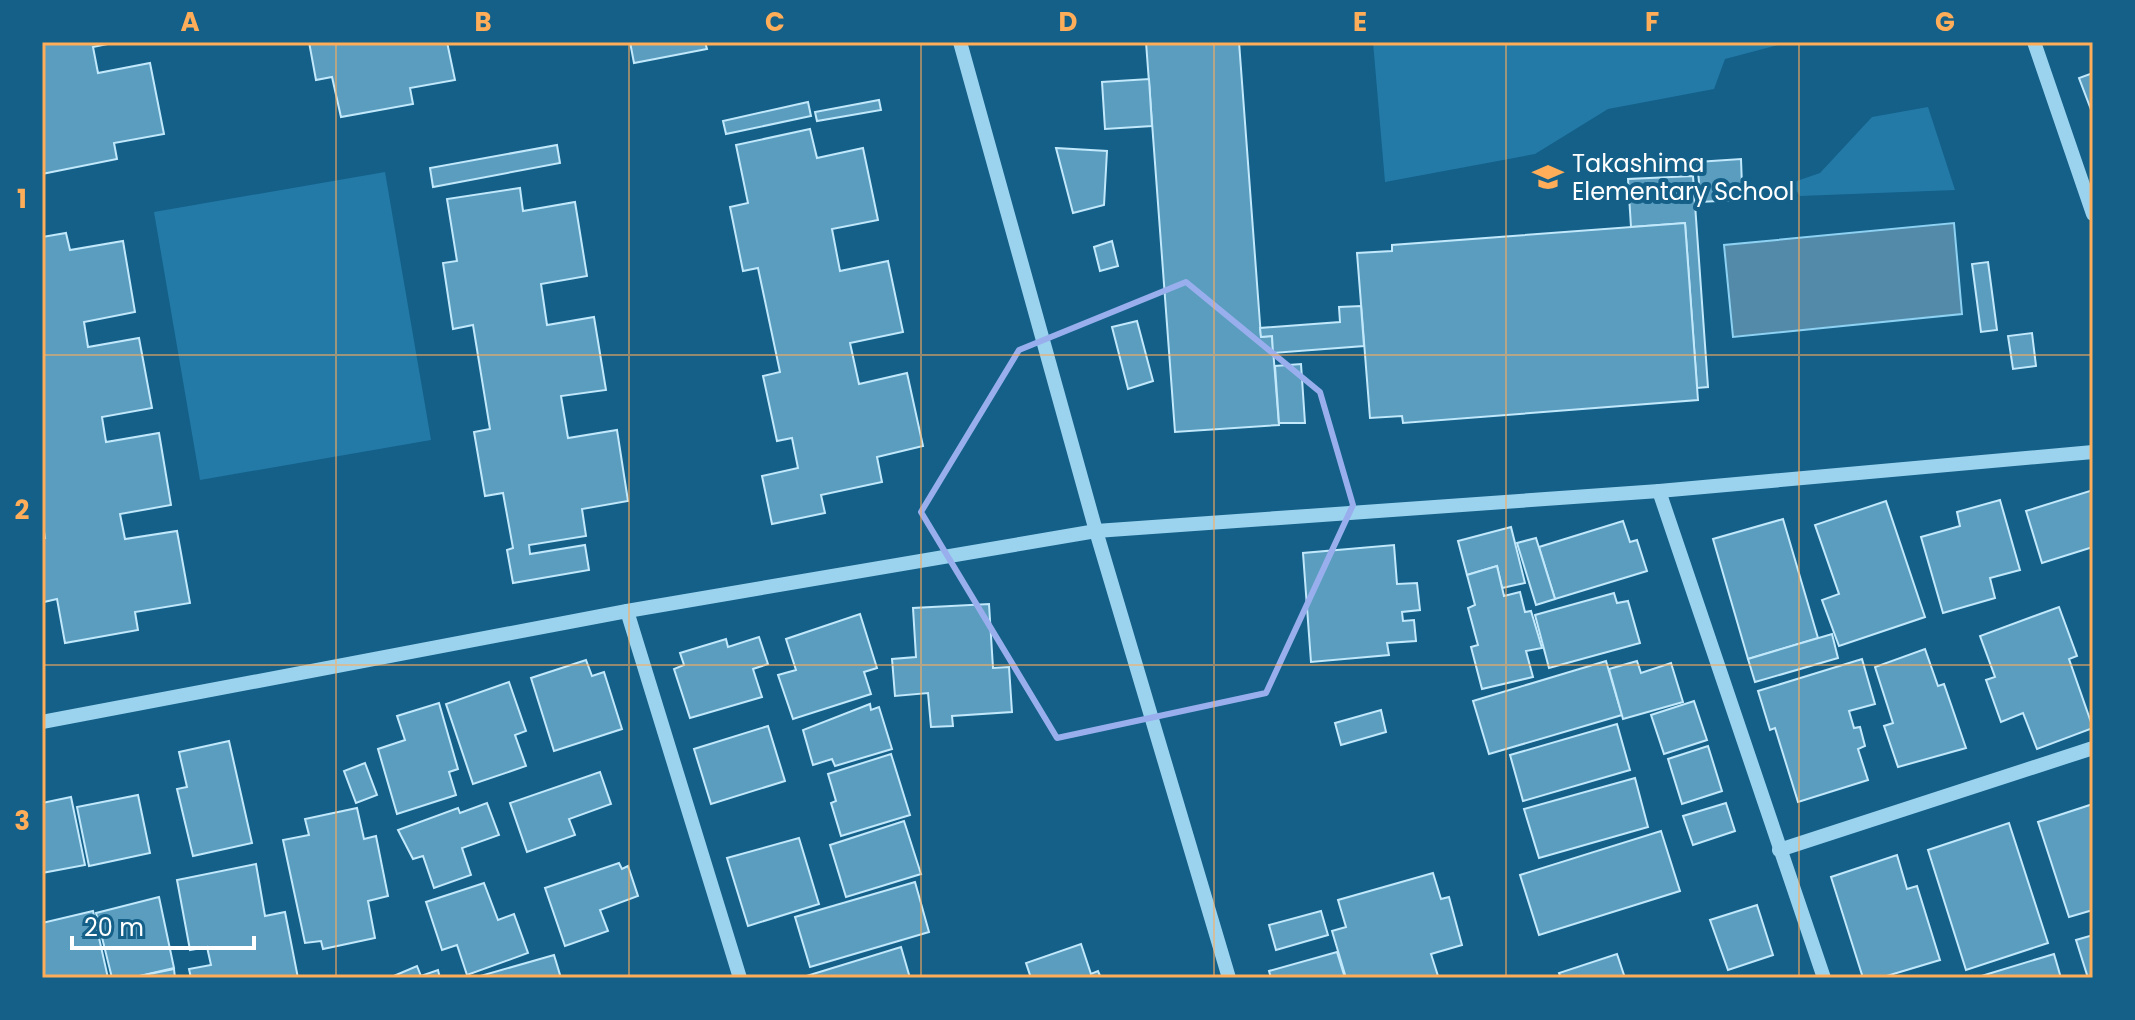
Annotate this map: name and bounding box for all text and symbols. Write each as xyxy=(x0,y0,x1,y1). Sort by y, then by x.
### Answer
text: A xyxy=(180,4,200,40)
text: B xyxy=(474,4,492,40)
text: C xyxy=(765,4,785,40)
text: D xyxy=(1059,4,1078,40)
text: E xyxy=(1353,4,1367,40)
text: F xyxy=(1645,4,1659,40)
text: G xyxy=(1935,4,1955,40)
place label: Takashima Elementary School xyxy=(1572,147,1795,208)
school or university icon: Takashima Elementary School xyxy=(1531,160,1565,194)
text: 1 xyxy=(17,181,27,217)
text: 2 xyxy=(15,492,30,528)
text: 3 xyxy=(14,803,30,839)
scale bar xyxy=(72,900,254,950)
text: 20 m xyxy=(84,911,144,944)

